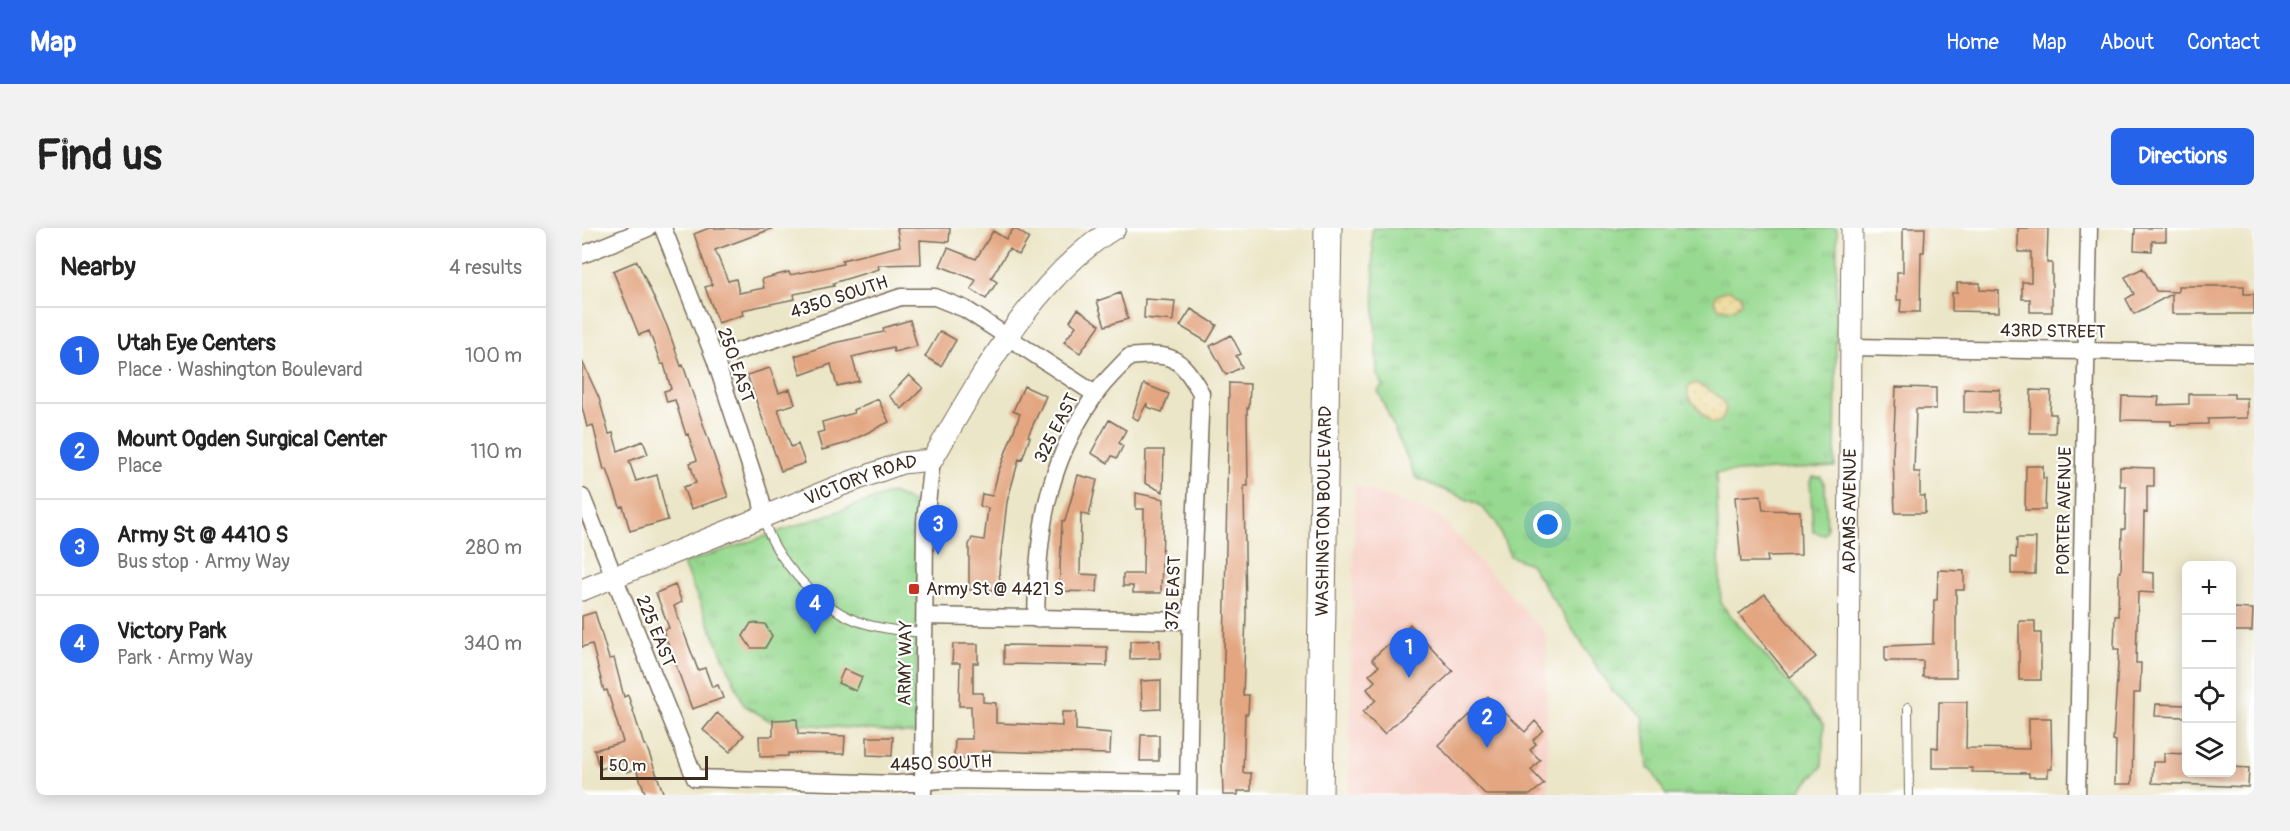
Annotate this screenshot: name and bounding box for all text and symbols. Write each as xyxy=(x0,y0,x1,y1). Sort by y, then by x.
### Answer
text: Map xyxy=(30,25,76,60)
text: Home xyxy=(1946,29,1999,56)
text: Map xyxy=(2032,29,2067,56)
text: About xyxy=(2100,29,2154,56)
text: Contact xyxy=(2187,29,2260,56)
button: Directions xyxy=(2111,128,2254,185)
text: Find us xyxy=(36,130,162,182)
text: Nearby xyxy=(60,251,136,283)
text: 4 results xyxy=(449,255,522,280)
street label: 4350 SOUTH xyxy=(787,271,891,324)
street label: 43RD STREET xyxy=(2000,319,2106,344)
street label: 250 EAST xyxy=(712,325,759,406)
text: Utah Eye Centers xyxy=(117,329,276,357)
text: 1 xyxy=(76,343,83,368)
text: 100 m xyxy=(465,343,522,368)
text: Place · Washington Boulevard xyxy=(117,357,363,382)
street label: 325 EAST xyxy=(1029,389,1084,467)
street label: WASHINGTON BOULEVARD xyxy=(1311,406,1337,616)
text: Mount Ogden Surgical Center xyxy=(117,425,387,453)
text: 2 xyxy=(74,439,85,464)
text: 110 m xyxy=(471,439,522,464)
street label: PORTER AVENUE xyxy=(2052,446,2077,576)
street label: ADAMS AVENUE xyxy=(1838,448,1862,574)
street label: VICTORY ROAD xyxy=(801,451,918,511)
text: Place xyxy=(117,453,162,478)
pin: 3 xyxy=(918,506,958,555)
your location xyxy=(1533,510,1562,539)
text: Army St @ 4410 S xyxy=(117,521,288,549)
text: 3 xyxy=(74,535,85,560)
text: 280 m xyxy=(465,535,522,560)
text: Bus stop · Army Way xyxy=(117,549,290,574)
street label: 375 EAST xyxy=(1161,555,1186,631)
map controls xyxy=(2182,561,2236,777)
button: + xyxy=(2182,561,2236,615)
place label: Army St @ 4421 S xyxy=(926,578,1064,601)
marker: Army St @ 4421 S xyxy=(907,582,921,596)
pin: 4 xyxy=(796,584,834,634)
street label: 225 EAST xyxy=(631,592,680,670)
button: − xyxy=(2182,615,2236,669)
text: Victory Park xyxy=(117,617,227,645)
street label: ARMY WAY xyxy=(893,619,918,706)
pin: 1 xyxy=(1390,628,1428,678)
text: 4 xyxy=(74,631,85,656)
text: 340 m xyxy=(463,631,522,656)
text: Park · Army Way xyxy=(117,645,253,670)
button: locate xyxy=(2182,669,2236,723)
pin: 2 xyxy=(1468,698,1506,748)
button: layers xyxy=(2182,723,2236,777)
street label: 4450 SOUTH xyxy=(890,750,992,777)
scale bar xyxy=(600,753,708,780)
text: 50 m xyxy=(609,756,646,776)

